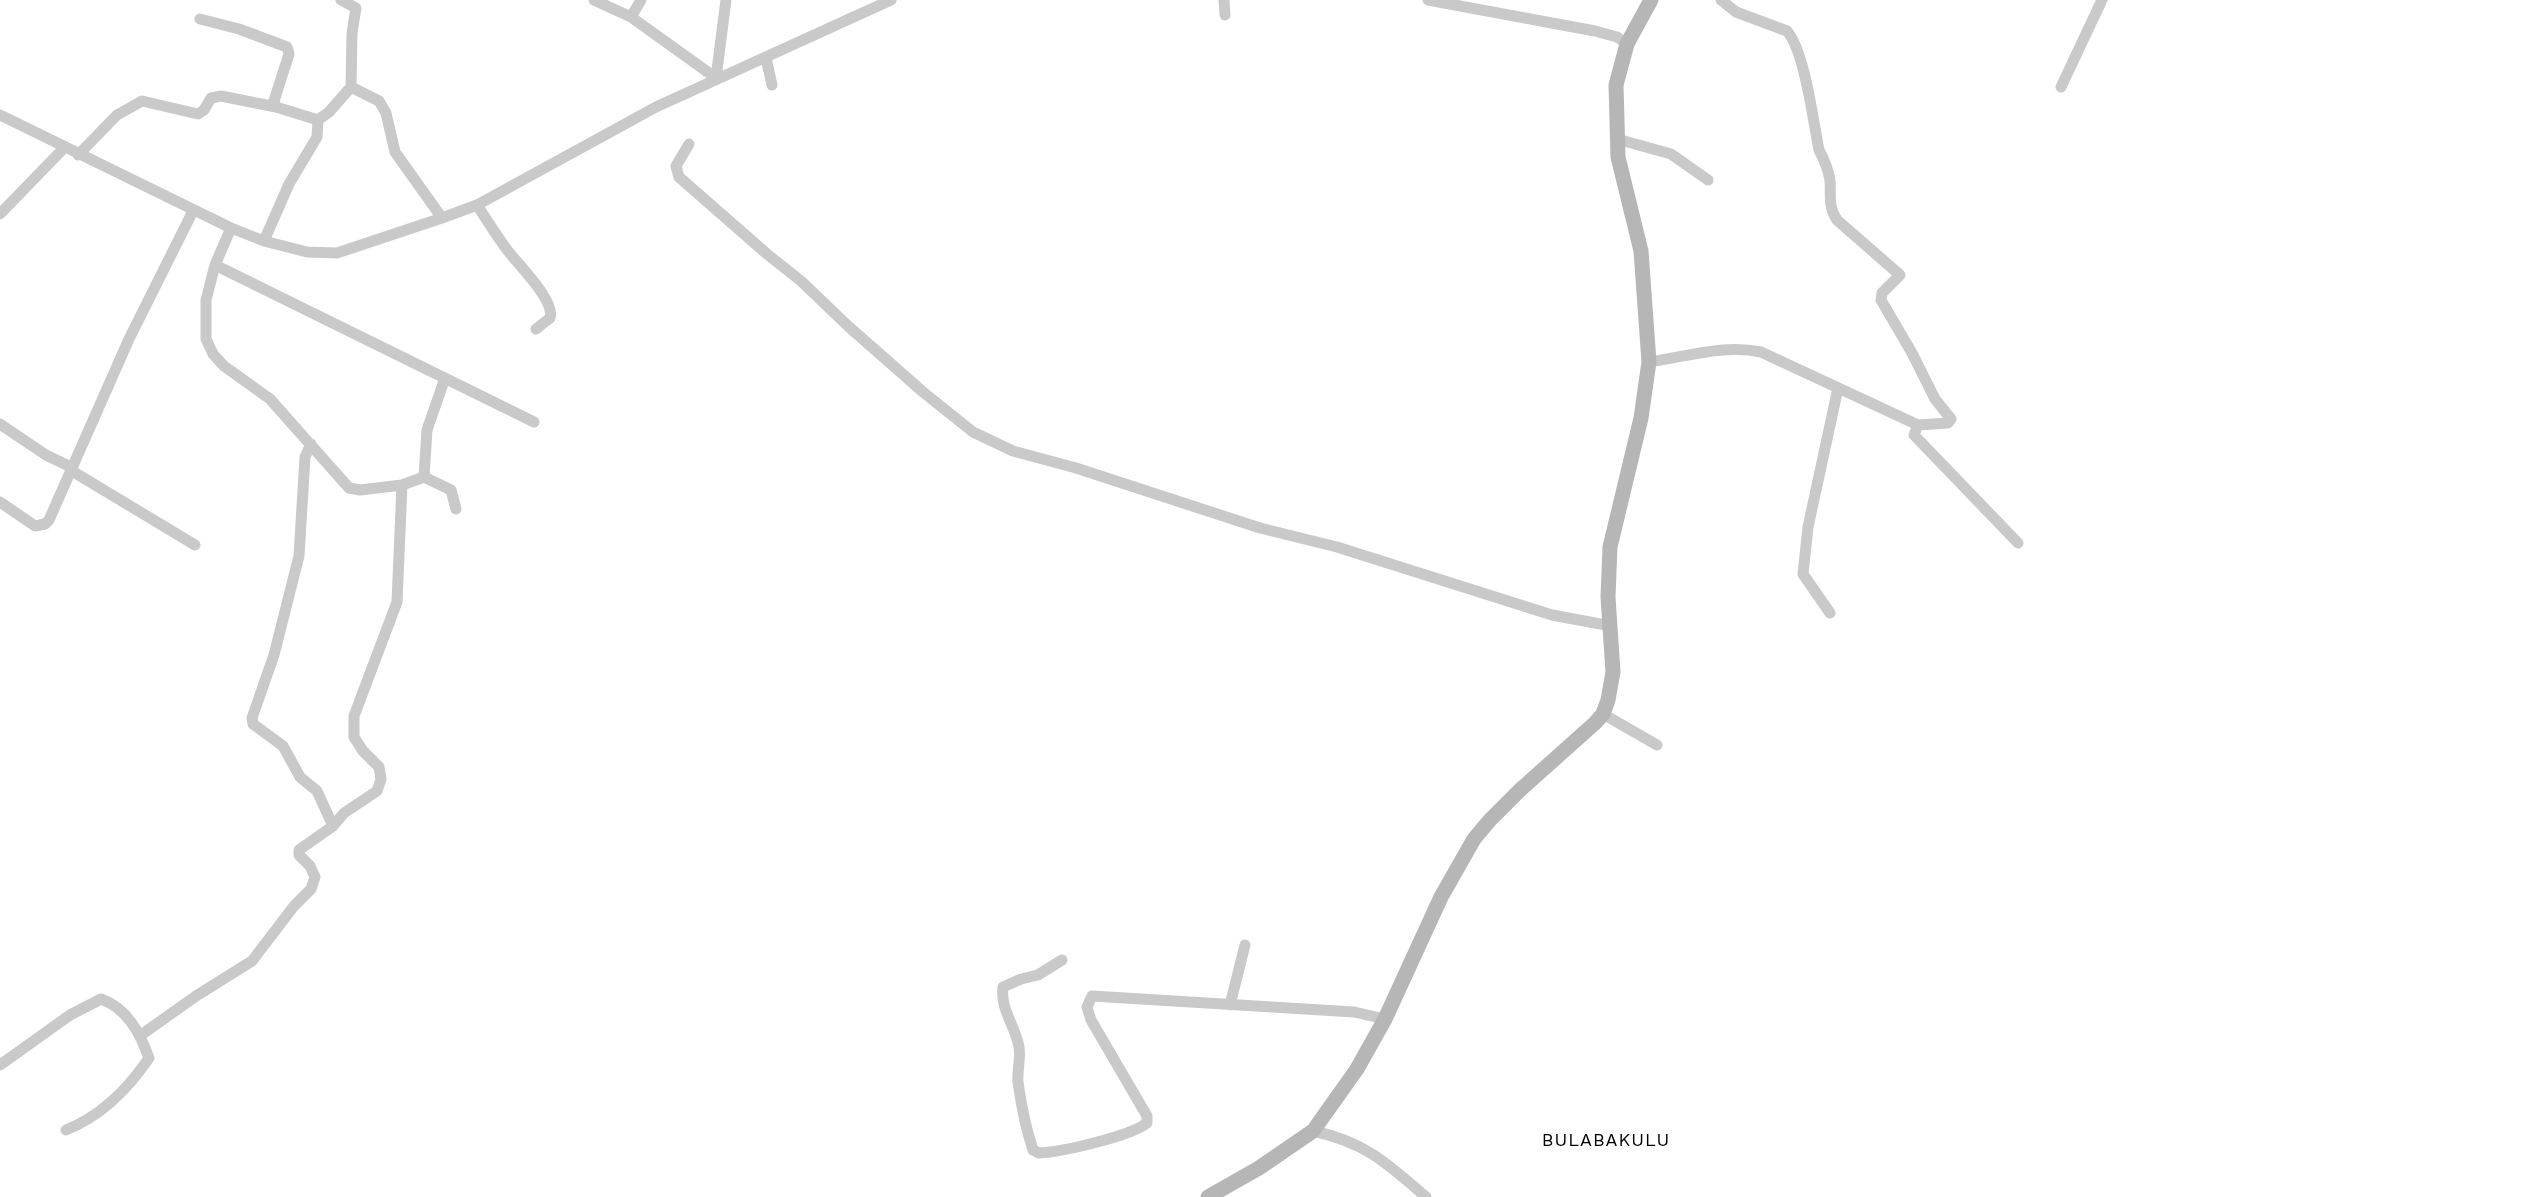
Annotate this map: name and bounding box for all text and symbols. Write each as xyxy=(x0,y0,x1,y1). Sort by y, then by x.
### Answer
district label: BULABAKULU xyxy=(1541,1130,1671,1152)

